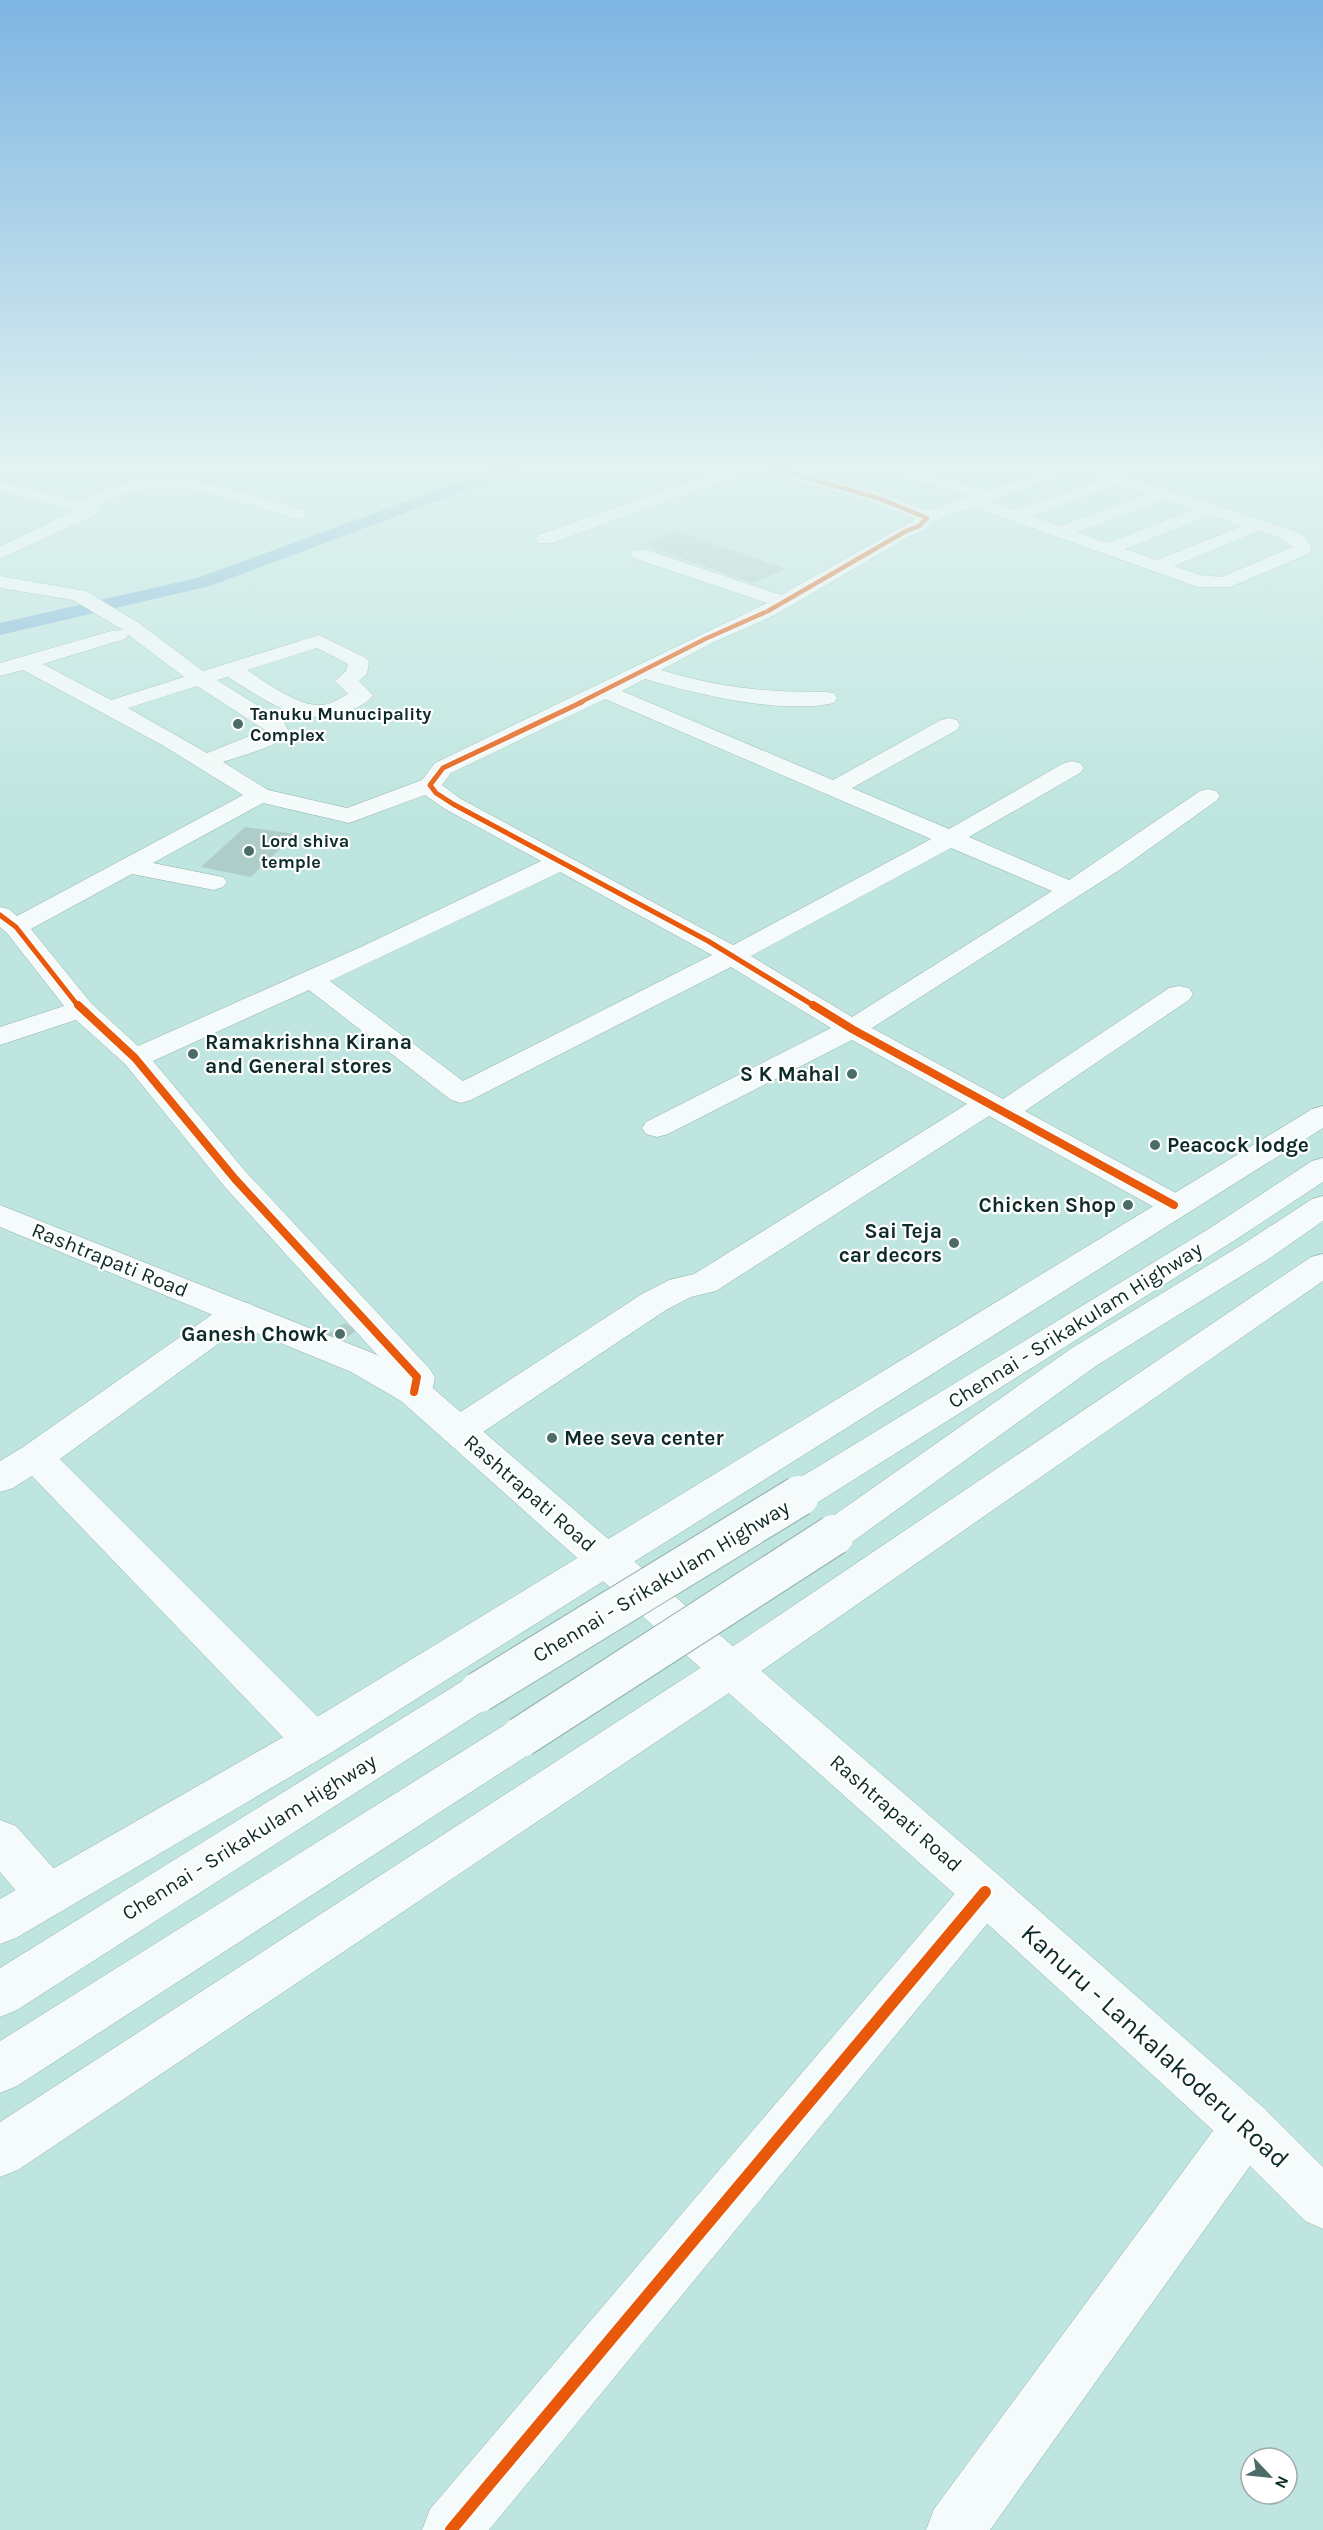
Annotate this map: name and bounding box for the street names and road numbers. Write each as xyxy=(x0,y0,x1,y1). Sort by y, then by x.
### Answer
street label: Rashtrapati Road xyxy=(28,1218,192,1302)
street label: Chennai - Srikakulam Highway xyxy=(944,1237,1207,1413)
street label: Rashtrapati Road xyxy=(459,1429,601,1557)
street label: Chennai - Srikakulam Highway xyxy=(529,1495,794,1667)
street label: Chennai - Srikakulam Highway xyxy=(118,1749,381,1925)
street label: Rashtrapati Road xyxy=(825,1749,967,1877)
street label: Kanuru - Lankalakoderu Road xyxy=(1015,1918,1295,2174)

